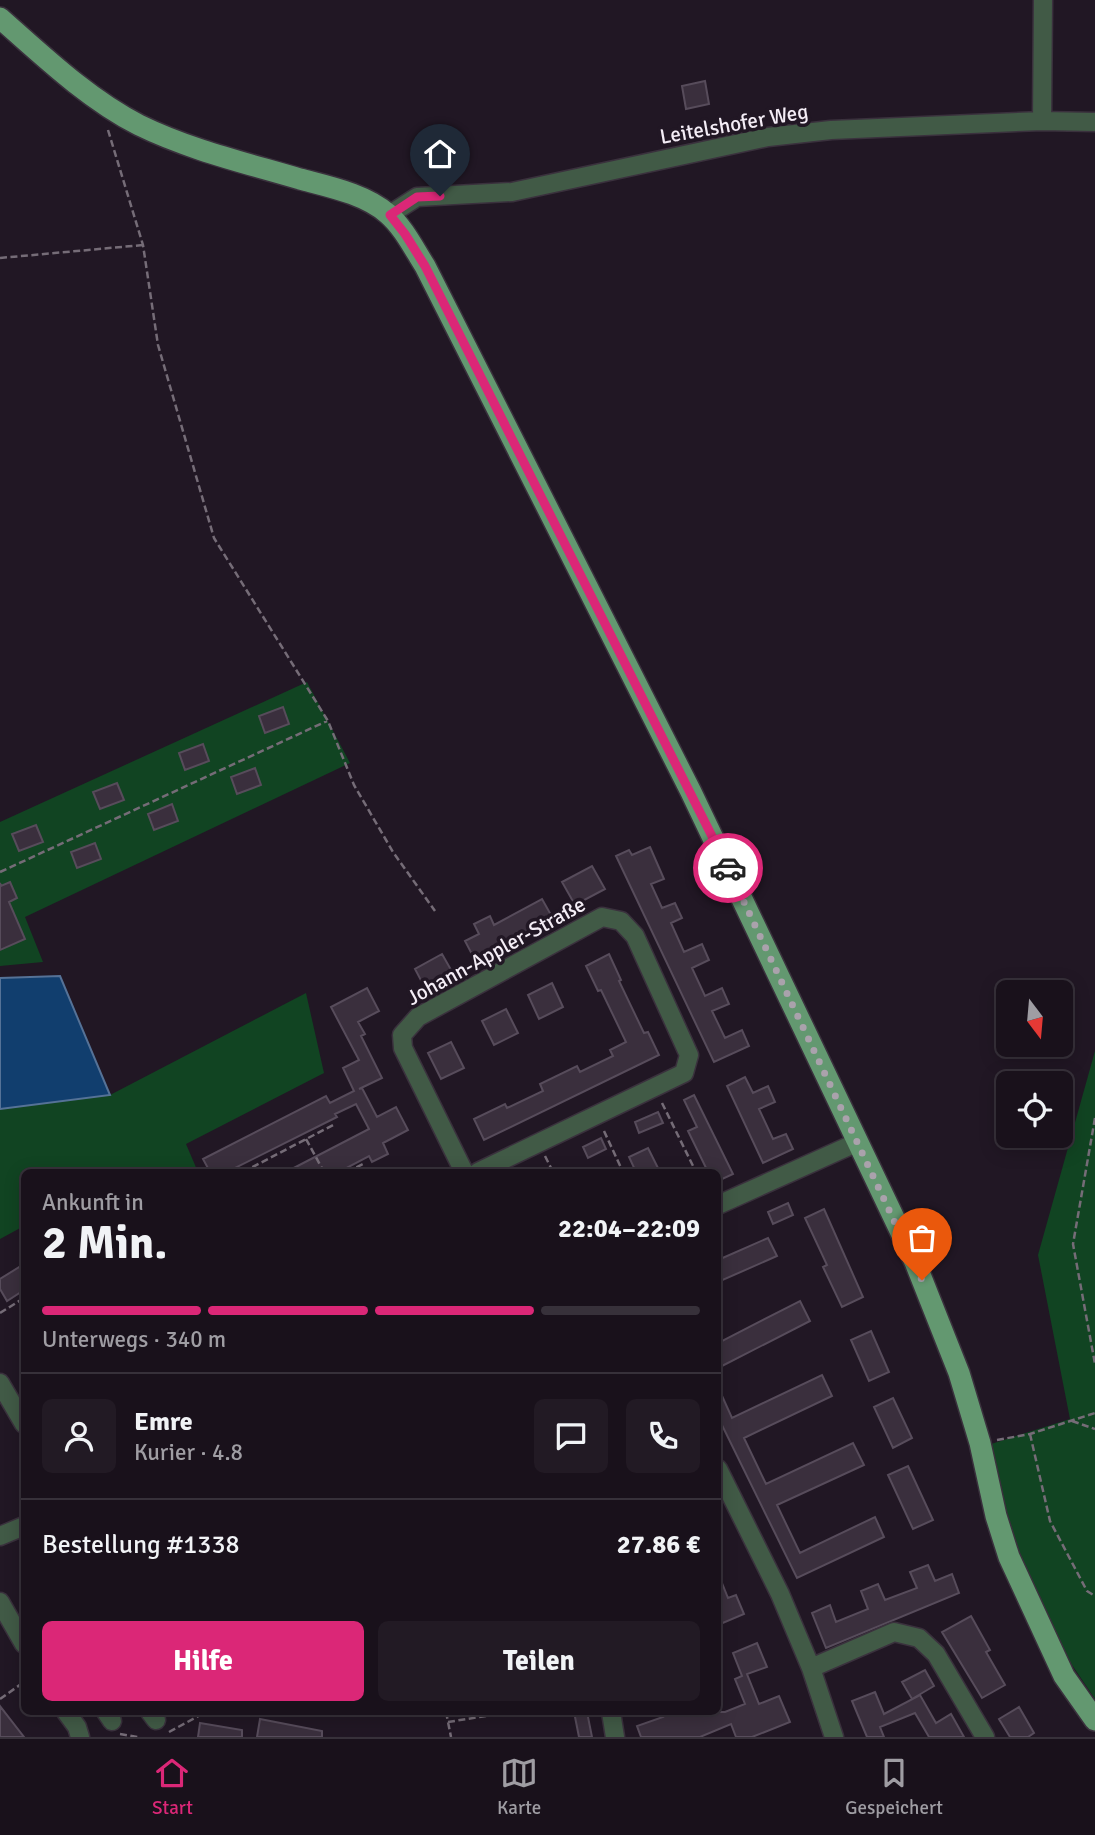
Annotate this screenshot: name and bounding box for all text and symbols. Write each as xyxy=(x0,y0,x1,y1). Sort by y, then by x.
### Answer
street label: Leitelshofer Weg xyxy=(658,98,810,150)
pin xyxy=(410,124,470,196)
icon: home xyxy=(421,135,459,173)
courier xyxy=(693,833,763,903)
icon: car xyxy=(709,849,747,887)
street label: Johann-Appler-Straße xyxy=(402,891,590,1011)
north arrow xyxy=(996,980,1073,1057)
map controls xyxy=(996,980,1073,1148)
button: locate xyxy=(996,1071,1073,1148)
text: Ankunft in xyxy=(42,1188,144,1217)
pin xyxy=(892,1208,952,1280)
text: 22:04–22:09 xyxy=(558,1213,700,1245)
text: 2 Min. xyxy=(42,1215,167,1271)
icon: bag xyxy=(903,1219,941,1257)
text: Unterwegs · 340 m xyxy=(42,1325,226,1354)
button: person xyxy=(42,1399,116,1473)
button: chat xyxy=(534,1399,608,1473)
button: phone xyxy=(626,1399,700,1473)
text: Emre xyxy=(134,1406,193,1438)
text: Kurier · 4.8 xyxy=(134,1438,243,1467)
text: Bestellung #1338 xyxy=(42,1529,239,1561)
text: 27.86 € xyxy=(617,1529,700,1561)
button: Hilfe xyxy=(42,1621,364,1701)
button: Teilen xyxy=(378,1621,700,1701)
tab: Start xyxy=(152,1754,193,1820)
tab: Karte xyxy=(497,1754,541,1820)
tab: Gespeichert xyxy=(845,1754,943,1820)

